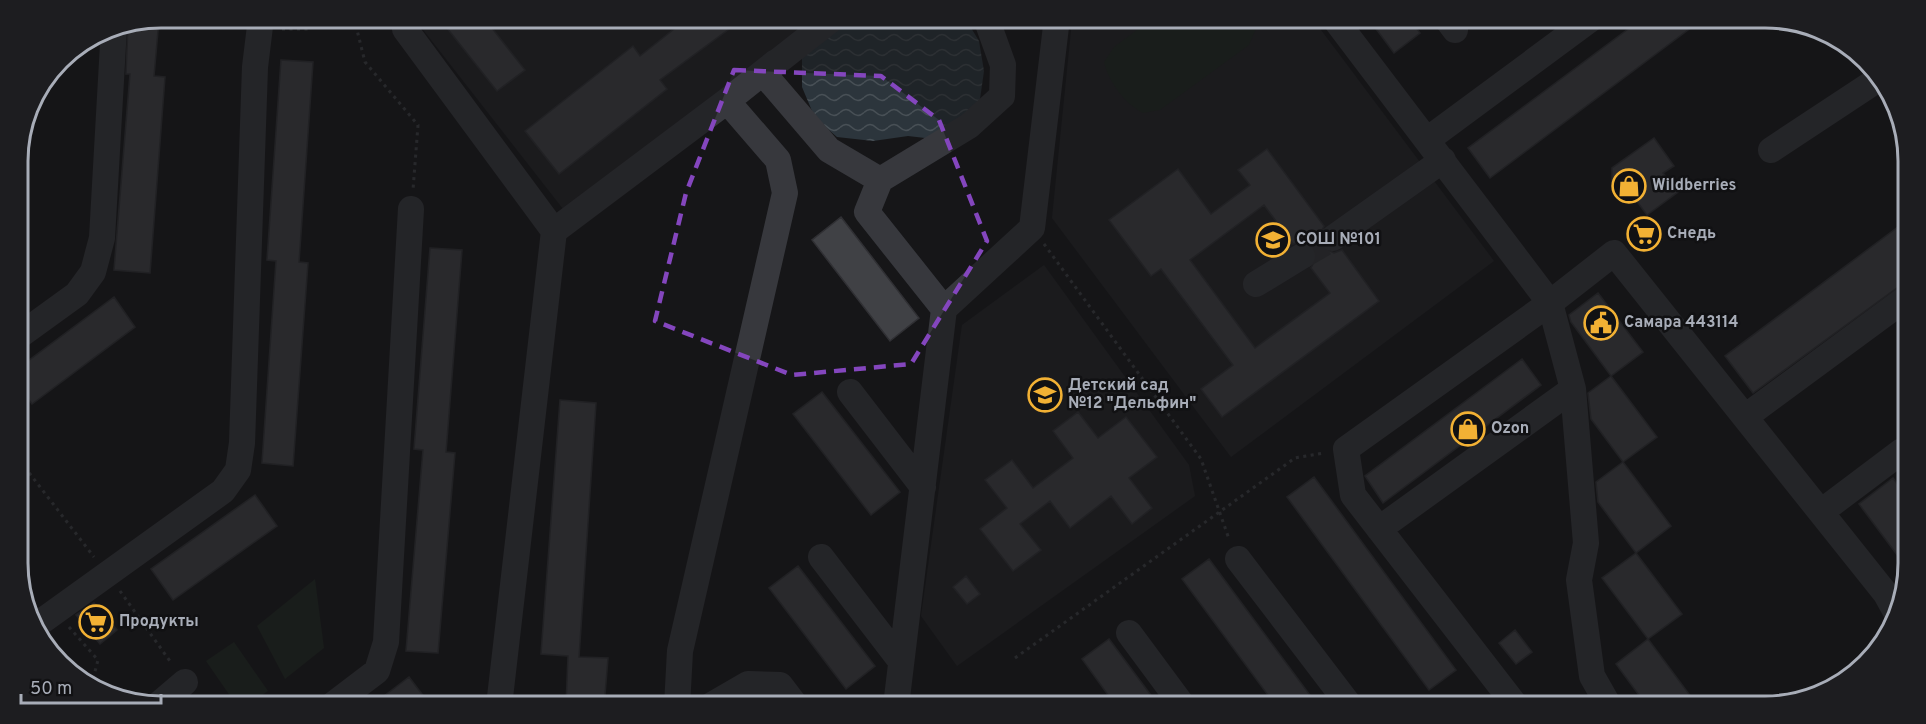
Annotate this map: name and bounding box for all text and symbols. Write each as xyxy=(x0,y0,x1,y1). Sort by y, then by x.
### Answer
shop icon: Wildberries xyxy=(1611,168,1647,204)
place label: Wildberries xyxy=(1652,176,1737,196)
supermarket icon: Снедь xyxy=(1626,216,1662,252)
school or university icon: СОШ №101 xyxy=(1255,222,1291,258)
place label: Снедь xyxy=(1667,224,1716,244)
place label: СОШ №101 xyxy=(1296,230,1381,250)
public building icon: Самара 443114 xyxy=(1583,305,1619,341)
place label: Самара 443114 xyxy=(1624,313,1739,333)
place label: Детский сад №12 "Дельфин" xyxy=(1068,376,1196,414)
school or university icon: Детский сад №12 "Дельфин" xyxy=(1027,377,1063,413)
shop icon: Ozon xyxy=(1450,411,1486,447)
place label: Ozon xyxy=(1491,419,1529,439)
supermarket icon: Продукты xyxy=(78,604,114,640)
place label: Продукты xyxy=(119,612,199,632)
scale bar xyxy=(21,667,160,705)
text: 50 m xyxy=(30,678,72,701)

